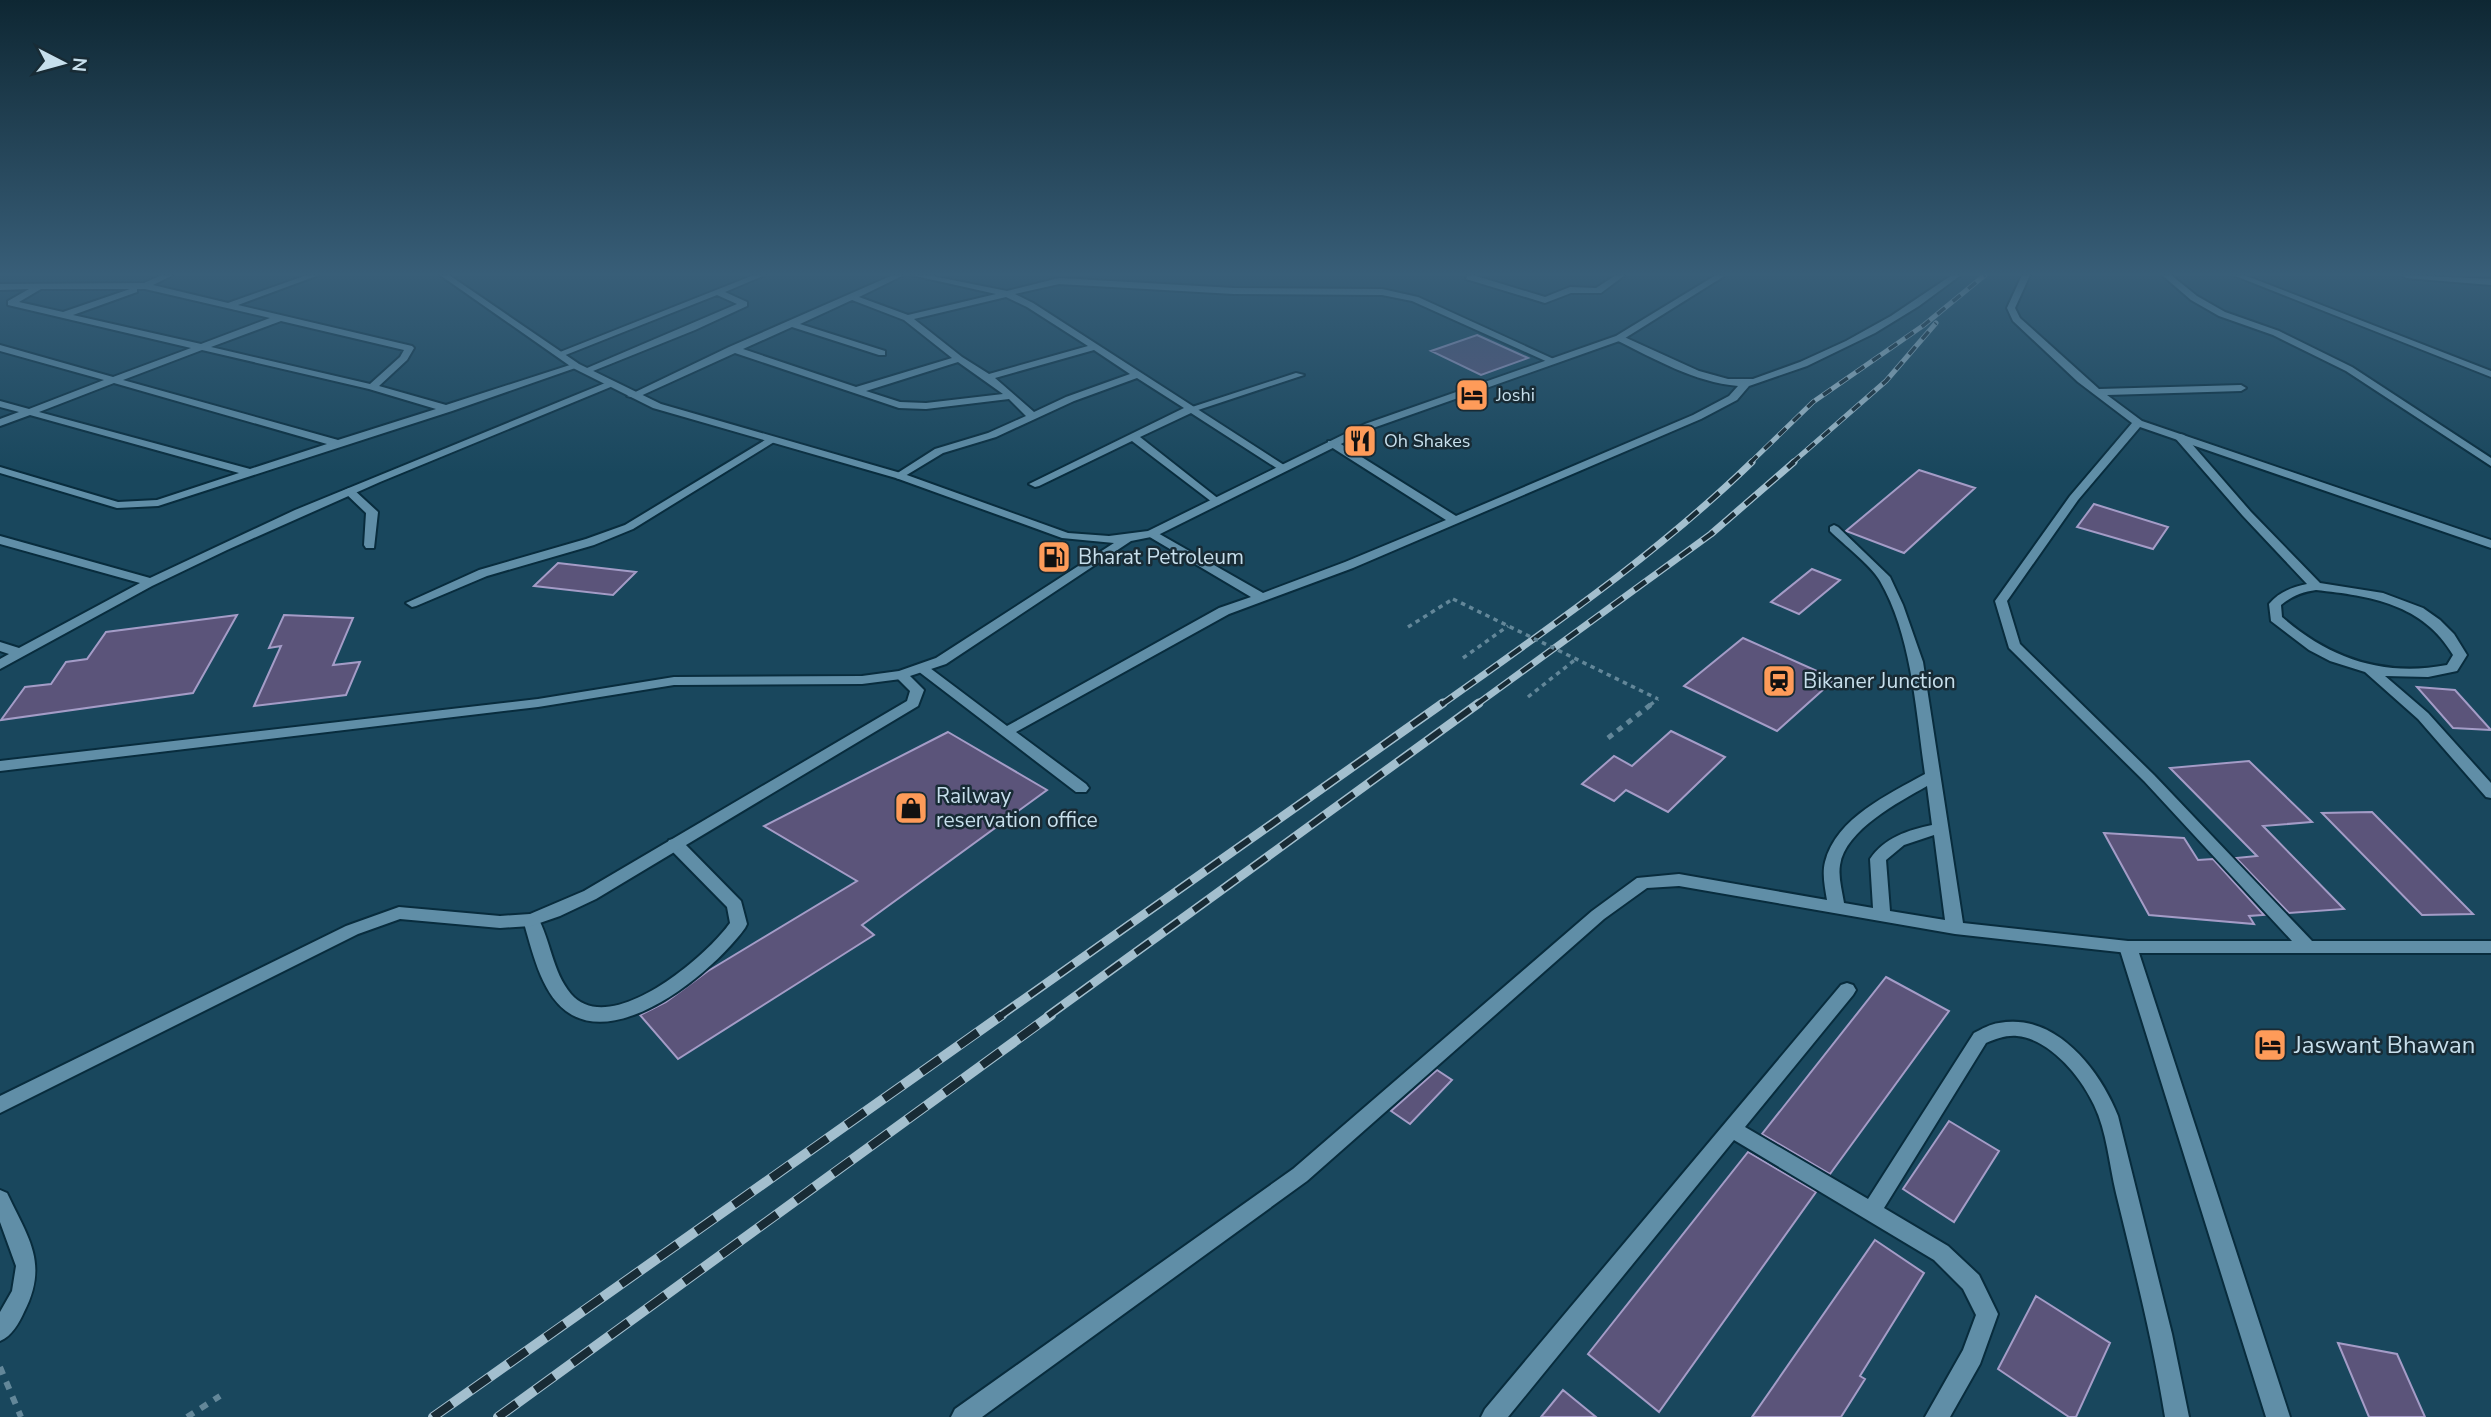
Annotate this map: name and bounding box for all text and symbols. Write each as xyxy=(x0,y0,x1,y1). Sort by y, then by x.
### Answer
north arrow xyxy=(28,28,98,98)
text: N xyxy=(65,56,93,73)
hotel icon: Joshi xyxy=(1453,376,1491,414)
place label: Joshi xyxy=(1495,383,1535,407)
restaurant icon: Oh Shakes xyxy=(1341,422,1379,460)
place label: Oh Shakes xyxy=(1384,429,1471,453)
fuel station icon: Bharat Petroleum xyxy=(1035,538,1073,576)
place label: Bharat Petroleum xyxy=(1078,543,1244,571)
station icon: Bikaner Junction xyxy=(1760,662,1798,700)
place label: Bikaner Junction xyxy=(1803,667,1956,695)
place label: Railway reservation office xyxy=(936,782,1098,834)
shop icon: Railway reservation office xyxy=(892,789,930,827)
hotel icon: Jaswant Bhawan xyxy=(2251,1026,2289,1064)
place label: Jaswant Bhawan xyxy=(2293,1029,2475,1061)

